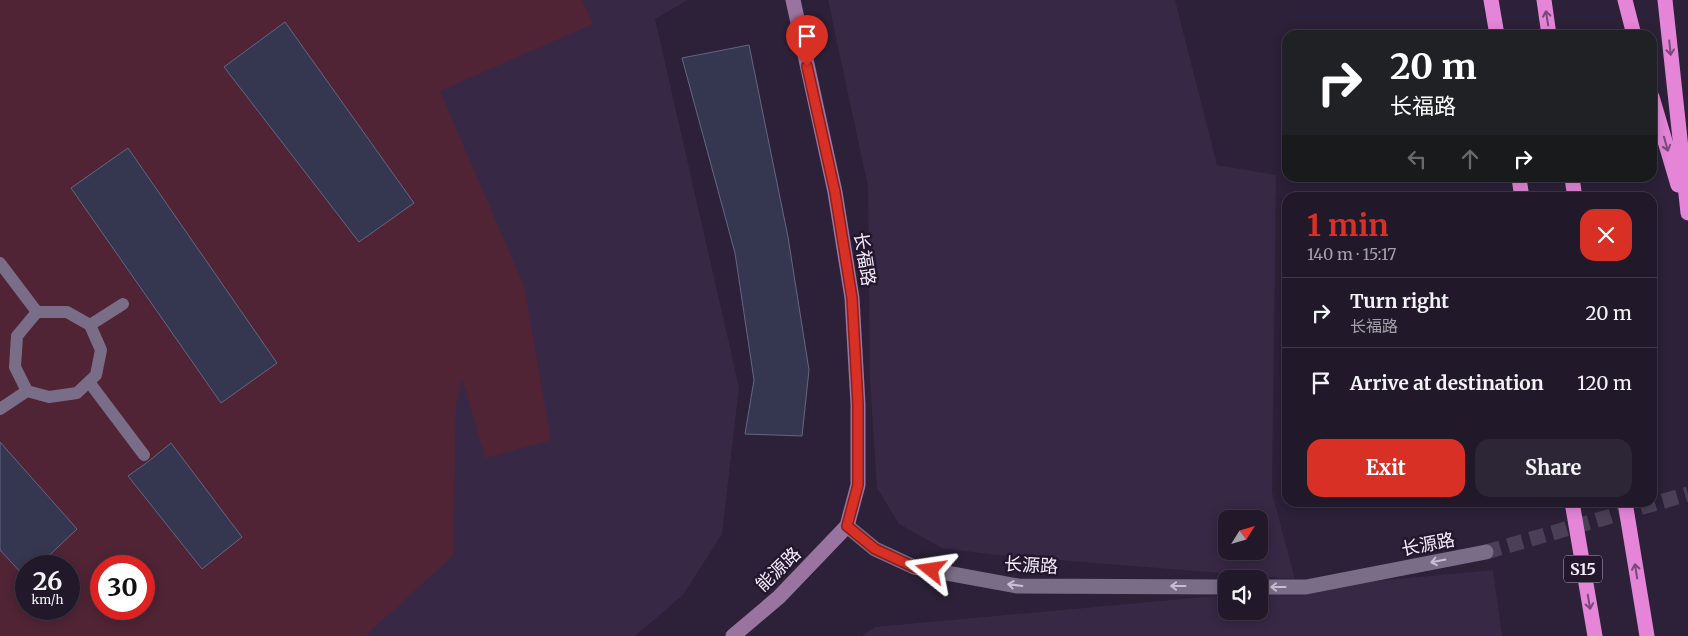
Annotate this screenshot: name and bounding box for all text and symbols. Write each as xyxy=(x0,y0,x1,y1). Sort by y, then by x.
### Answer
one-way arrow xyxy=(1541,10,1551,26)
pin xyxy=(786,15,828,66)
icon: arrive xyxy=(793,22,821,50)
one-way arrow xyxy=(1665,40,1675,56)
text: 20 m xyxy=(1390,45,1477,89)
icon: right xyxy=(1307,50,1372,115)
text: 长福路 xyxy=(1390,92,1456,120)
one-way arrow xyxy=(1662,136,1672,152)
icon: left xyxy=(1403,145,1431,173)
icon: ahead xyxy=(1456,145,1484,173)
icon: right xyxy=(1509,145,1537,173)
text: 1 min xyxy=(1307,206,1389,244)
button: close xyxy=(1580,209,1632,261)
street label: 长福路 xyxy=(849,231,881,287)
text: 140 m · 15:17 xyxy=(1307,244,1396,264)
text: Turn right xyxy=(1350,289,1449,313)
icon: right xyxy=(1307,299,1335,327)
text: 20 m xyxy=(1585,301,1632,325)
text: 长福路 xyxy=(1350,316,1398,336)
icon: arrive xyxy=(1307,369,1335,397)
text: Arrive at destination xyxy=(1350,371,1544,395)
text: 120 m xyxy=(1577,371,1632,395)
button: Exit xyxy=(1307,439,1465,497)
button: Share xyxy=(1475,439,1632,497)
north arrow xyxy=(1218,510,1268,560)
map controls xyxy=(1218,510,1268,620)
street label: 长源路 xyxy=(1399,528,1457,560)
street label: 能源路 xyxy=(751,542,805,596)
position arrow xyxy=(904,543,956,595)
street label: 长源路 xyxy=(1003,552,1059,578)
speed limit sign: 30 xyxy=(90,555,155,620)
road number: S15 xyxy=(1564,556,1602,582)
one-way arrow xyxy=(1430,557,1446,566)
one-way arrow xyxy=(1631,563,1641,579)
text: 26 xyxy=(33,565,62,597)
button: sound xyxy=(1218,570,1268,620)
one-way arrow xyxy=(1007,580,1023,590)
one-way arrow xyxy=(1170,581,1186,591)
one-way arrow xyxy=(1270,582,1286,592)
text: km/h xyxy=(32,592,63,607)
one-way arrow xyxy=(1585,594,1595,610)

